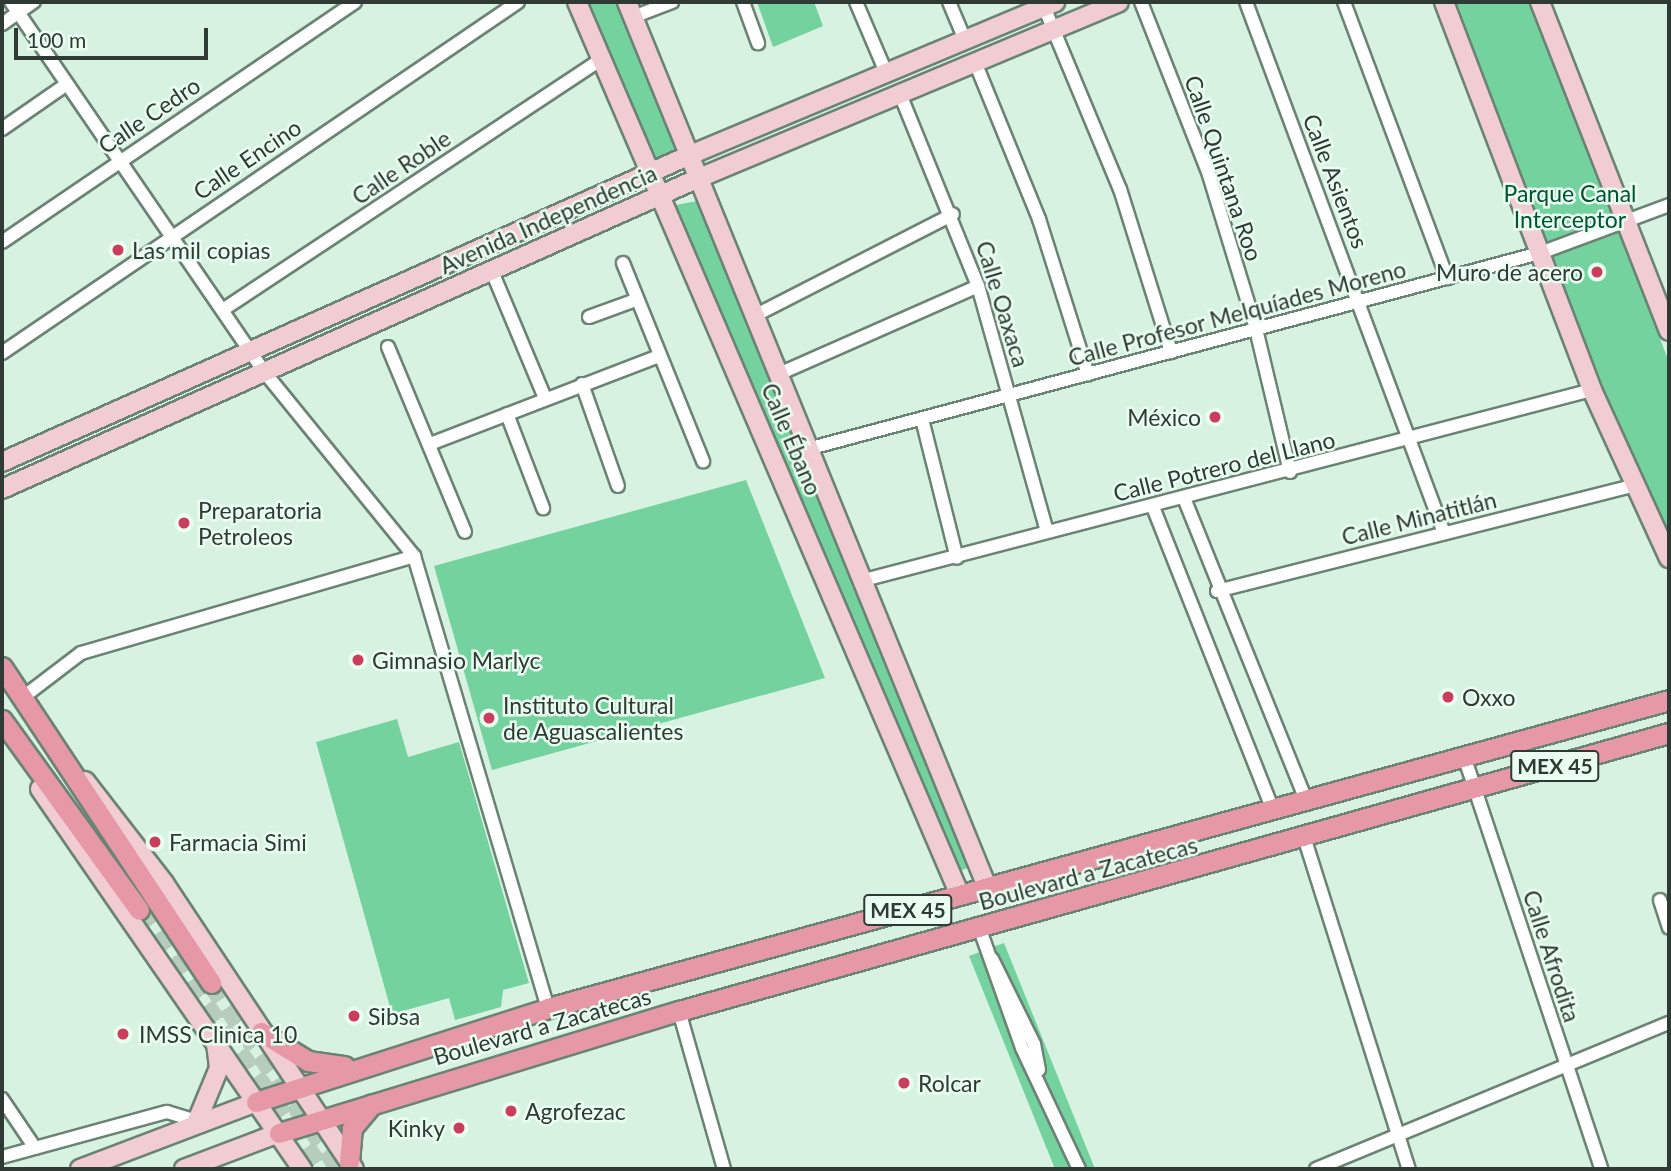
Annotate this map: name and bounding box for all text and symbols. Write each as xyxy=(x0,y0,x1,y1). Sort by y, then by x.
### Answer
scale bar xyxy=(18,14,212,58)
text: 100 m xyxy=(27,27,86,52)
street label: Calle Cedro xyxy=(93,71,205,159)
street label: Calle Quintana Roo xyxy=(1179,72,1269,264)
street label: Calle Asientos xyxy=(1298,109,1374,253)
street label: Calle Encino xyxy=(188,113,306,205)
street label: Calle Roble xyxy=(347,124,455,210)
street label: Avenida Independencia xyxy=(435,159,661,279)
park label: Parque Canal Interceptor xyxy=(1503,179,1637,233)
place label: Las mil copias xyxy=(132,236,270,264)
street label: Calle Oaxaca xyxy=(971,238,1035,370)
marker: Las mil copias xyxy=(110,242,126,258)
street label: Calle Profesor Melquíades Moreno xyxy=(1065,254,1409,372)
place label: Muro de acero xyxy=(1436,258,1583,286)
marker: Muro de acero xyxy=(1589,264,1605,280)
street label: Calle Ébano xyxy=(756,379,828,499)
place label: México xyxy=(1127,403,1201,431)
marker: México xyxy=(1207,409,1223,425)
street label: Calle Potrero del Llano xyxy=(1110,425,1338,507)
street label: Calle Minatitlán xyxy=(1339,485,1499,551)
place label: Preparatoria Petroleos xyxy=(198,496,322,550)
marker: Preparatoria Petroleos xyxy=(176,515,192,531)
place label: Gimnasio Marlyc xyxy=(372,646,541,674)
marker: Gimnasio Marlyc xyxy=(350,652,366,668)
place label: Oxxo xyxy=(1462,683,1515,711)
marker: Oxxo xyxy=(1440,689,1456,705)
place label: Instituto Cultural de Aguascalientes xyxy=(503,691,684,745)
marker: Instituto Cultural de Aguascalientes xyxy=(481,710,497,726)
road number: MEX 45 xyxy=(1510,748,1600,784)
place label: Farmacia Simi xyxy=(169,828,307,856)
street label: Boulevard a Zacatecas xyxy=(976,831,1200,915)
marker: Farmacia Simi xyxy=(147,834,163,850)
street label: Calle Afrodita xyxy=(1518,886,1586,1026)
road number: MEX 45 xyxy=(862,892,954,928)
street label: Boulevard a Zacatecas xyxy=(430,982,654,1070)
place label: Sibsa xyxy=(368,1002,420,1030)
marker: Sibsa xyxy=(346,1008,362,1024)
place label: IMSS Clinica 10 xyxy=(139,1020,297,1048)
marker: IMSS Clinica 10 xyxy=(113,1024,133,1044)
place label: Rolcar xyxy=(918,1069,981,1097)
marker: Rolcar xyxy=(896,1075,912,1091)
place label: Agrofezac xyxy=(525,1097,626,1125)
marker: Agrofezac xyxy=(503,1103,519,1119)
place label: Kinky xyxy=(388,1114,445,1142)
marker: Kinky xyxy=(451,1120,467,1136)

